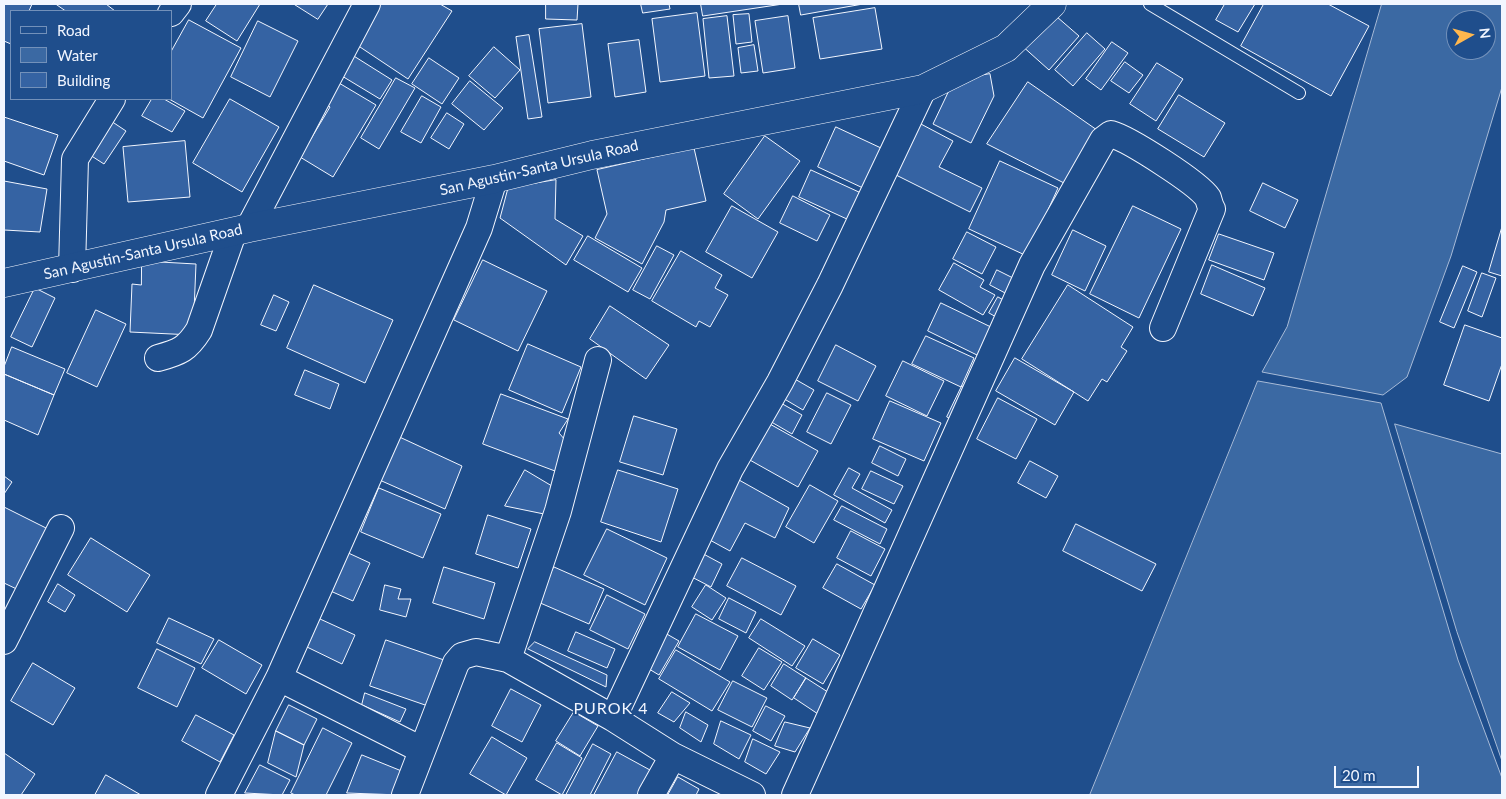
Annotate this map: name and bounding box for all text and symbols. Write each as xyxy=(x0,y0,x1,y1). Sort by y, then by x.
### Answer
legend xyxy=(10,10,172,100)
north arrow xyxy=(1446,10,1496,60)
text: Road xyxy=(57,21,90,39)
text: N xyxy=(1476,27,1494,40)
text: Water xyxy=(57,46,98,64)
text: Building xyxy=(57,71,110,89)
street label: San Agustin-Santa Ursula Road xyxy=(438,136,640,200)
street label: San Agustin-Santa Ursula Road xyxy=(42,220,244,284)
district label: PUROK 4 xyxy=(573,699,649,719)
scale bar xyxy=(1336,756,1421,788)
text: 20 m xyxy=(1342,766,1376,784)

